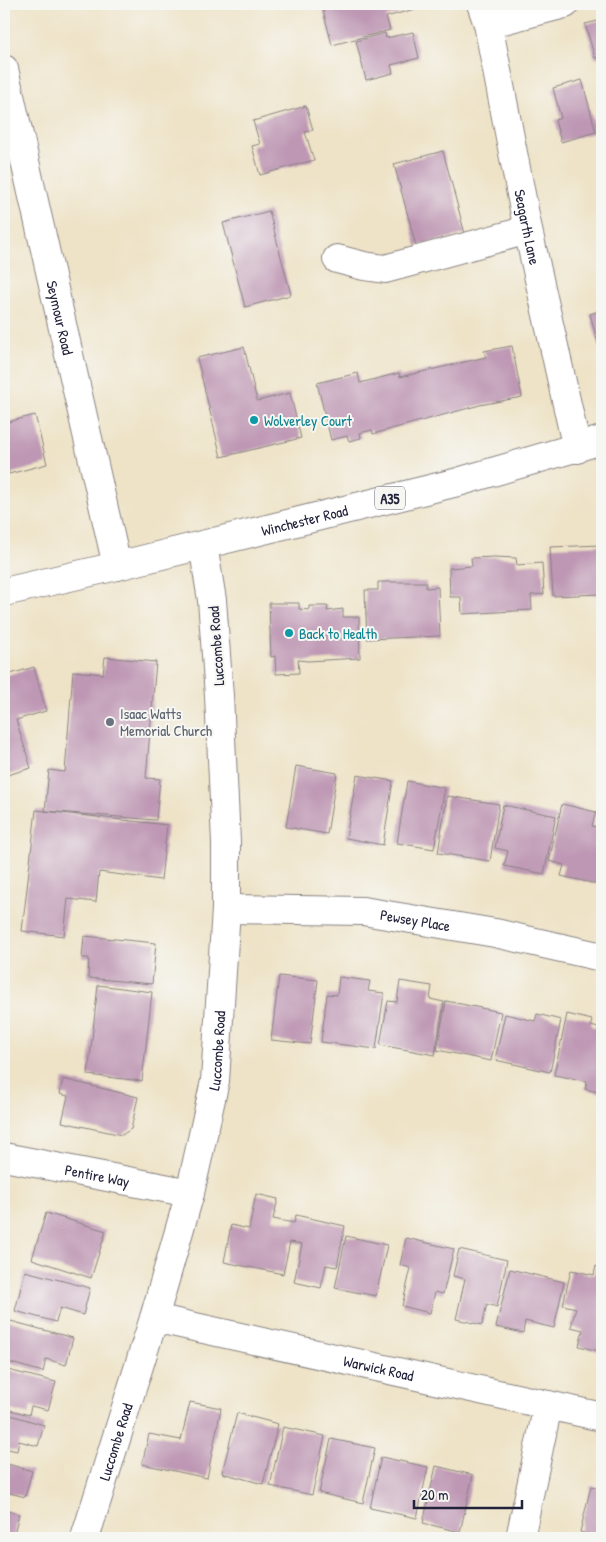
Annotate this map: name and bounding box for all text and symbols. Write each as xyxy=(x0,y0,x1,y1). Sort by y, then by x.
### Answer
street label: Seagarth Lane xyxy=(510,188,546,267)
street label: Seymour Road xyxy=(42,279,79,357)
place label: Wolverley Court xyxy=(264,410,353,431)
marker: Wolverley Court xyxy=(248,414,260,426)
road number: A35 xyxy=(375,486,405,509)
street label: Winchester Road xyxy=(259,499,350,541)
street label: Luccombe Road xyxy=(203,605,229,686)
place label: Back to Health xyxy=(299,623,377,644)
marker: Back to Health xyxy=(283,627,295,639)
place label: Isaac Watts Memorial Church xyxy=(120,703,212,741)
marker: Isaac Watts Memorial Church xyxy=(104,716,116,728)
street label: Pewsey Place xyxy=(379,904,452,936)
street label: Luccombe Road xyxy=(203,1010,230,1092)
street label: Pentire Way xyxy=(63,1159,131,1192)
street label: Warwick Road xyxy=(341,1350,416,1386)
street label: Luccombe Road xyxy=(93,1400,137,1483)
scale bar xyxy=(414,1477,521,1509)
text: 20 m xyxy=(421,1484,448,1505)

